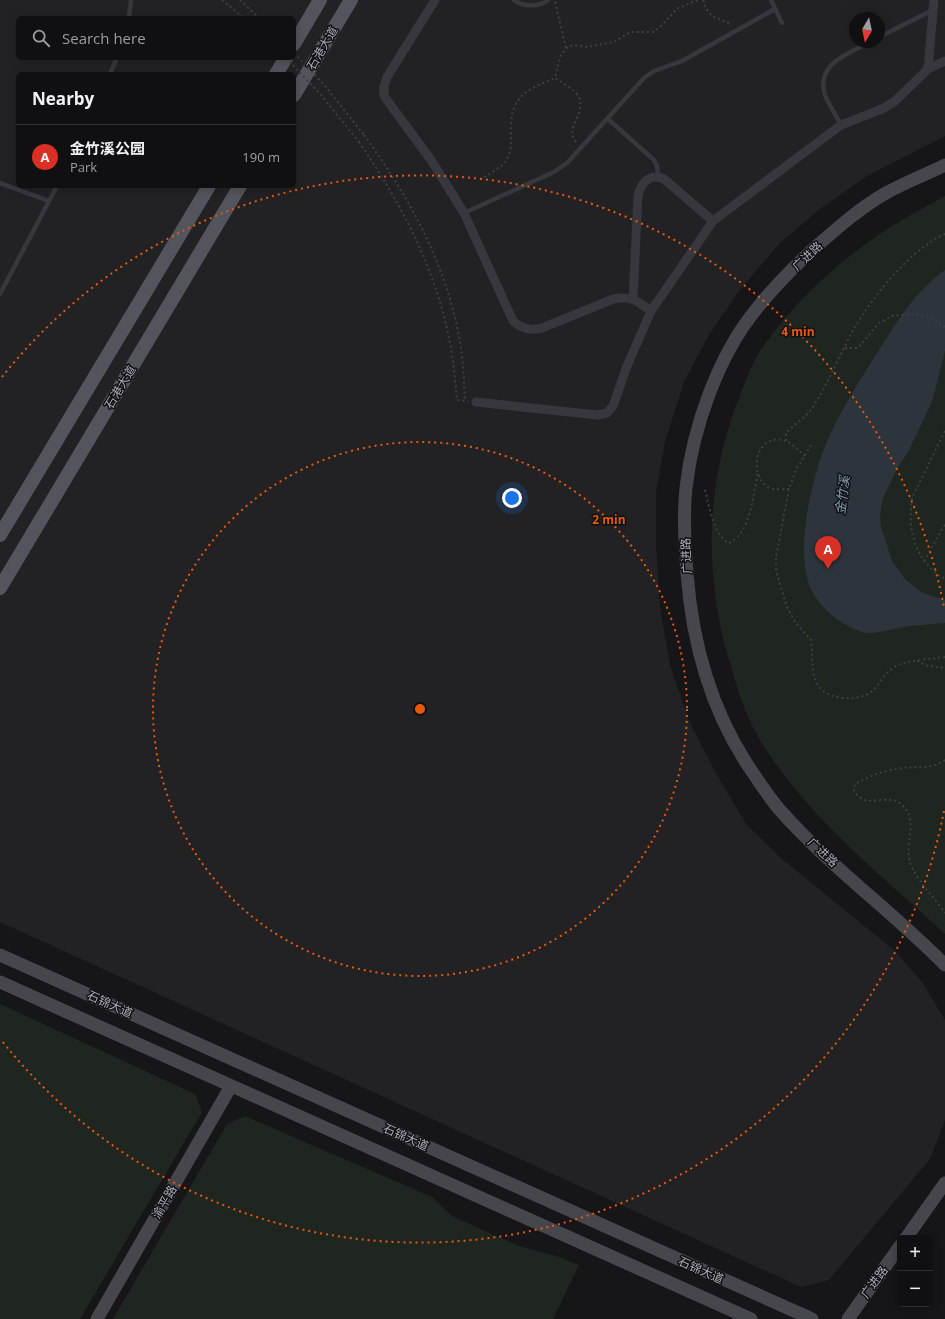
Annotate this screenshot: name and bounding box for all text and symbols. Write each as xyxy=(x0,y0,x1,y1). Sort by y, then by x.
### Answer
north arrow xyxy=(849,12,885,48)
search box xyxy=(16,16,296,60)
street label: 石港大道 xyxy=(302,23,342,73)
icon: search xyxy=(30,27,52,49)
text: Search here xyxy=(62,28,146,48)
text: Nearby xyxy=(32,87,94,110)
text: 金竹溪公园 xyxy=(70,138,145,158)
text: A xyxy=(41,148,49,166)
text: 190 m xyxy=(242,148,280,166)
text: Park xyxy=(70,158,97,176)
street label: 广进路 xyxy=(788,238,826,274)
text: 4 min xyxy=(781,323,815,340)
street label: 石港大道 xyxy=(100,362,140,412)
water label: 金竹溪 xyxy=(831,473,854,515)
your location xyxy=(502,488,522,508)
text: 2 min xyxy=(592,511,626,528)
pin: A xyxy=(815,536,841,569)
street label: 广进路 xyxy=(677,538,695,574)
centre of rings xyxy=(413,702,427,716)
street label: 广进路 xyxy=(804,834,842,870)
street label: 石锦大道 xyxy=(85,986,135,1022)
street label: 石锦大道 xyxy=(381,1119,431,1155)
street label: 渝平路 xyxy=(148,1182,180,1222)
map controls xyxy=(897,1235,933,1307)
button: + xyxy=(897,1235,933,1271)
street label: 石锦大道 xyxy=(676,1252,726,1288)
street label: 广进路 xyxy=(857,1262,891,1302)
button: − xyxy=(897,1271,933,1307)

